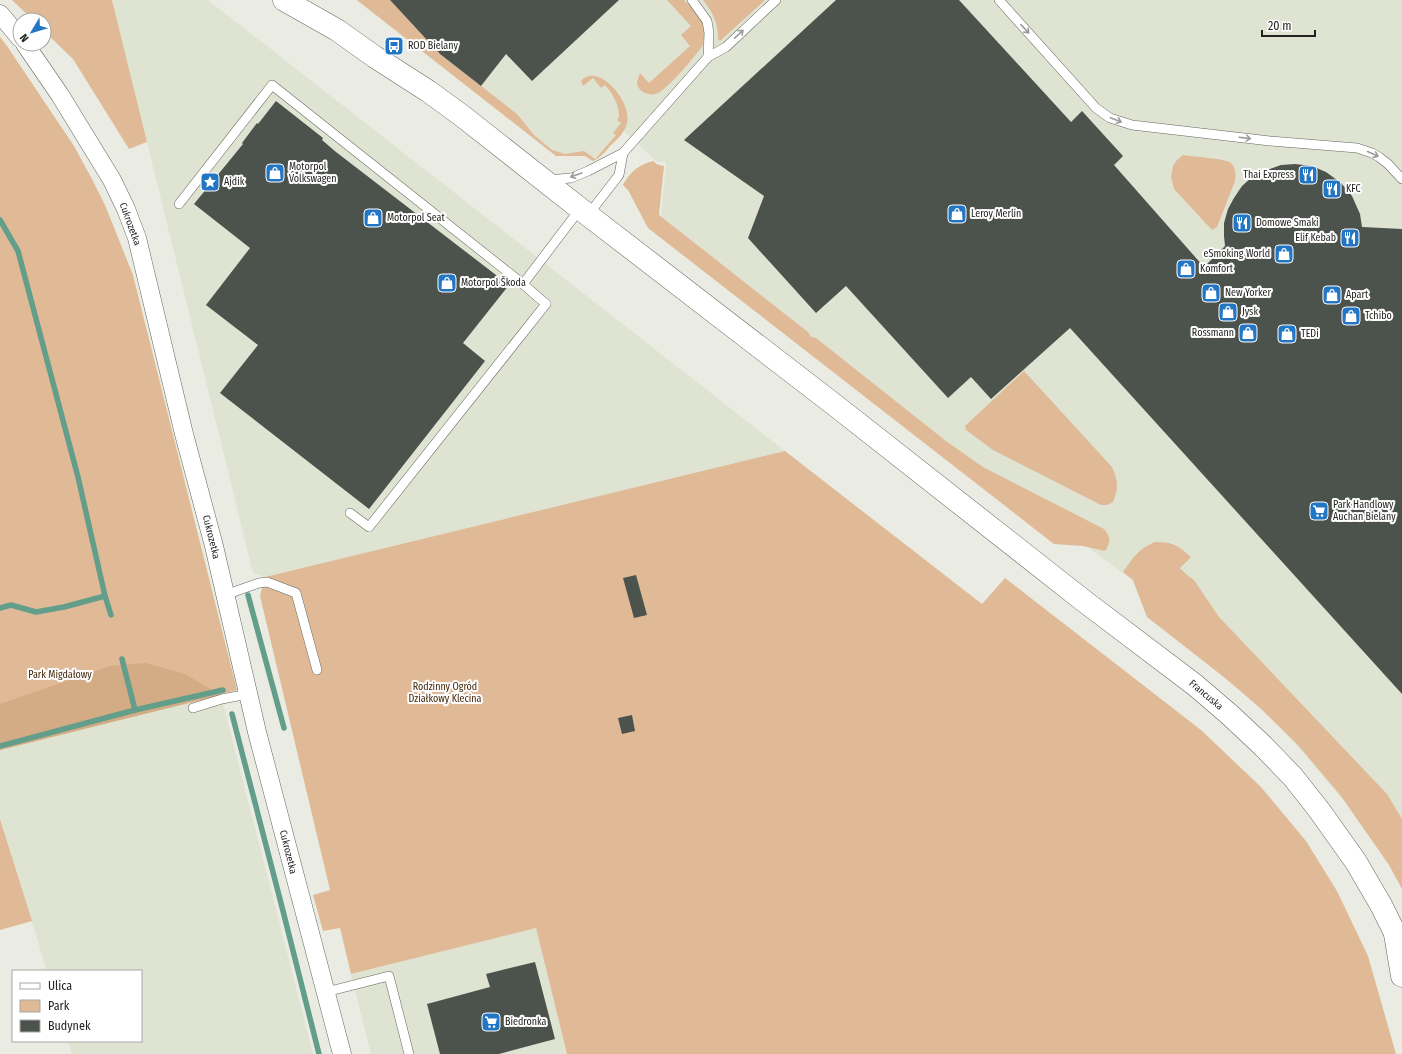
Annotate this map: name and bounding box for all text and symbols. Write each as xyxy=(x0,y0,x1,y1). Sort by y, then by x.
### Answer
north arrow xyxy=(12,12,52,52)
scale bar xyxy=(1262,12,1315,38)
text: 20 m xyxy=(1268,19,1292,33)
one-way arrow xyxy=(1020,24,1030,34)
one-way arrow xyxy=(734,30,744,39)
text: N xyxy=(17,31,32,44)
bus stop icon: ROD Bielany xyxy=(383,35,405,57)
place label: ROD Bielany xyxy=(408,40,458,52)
one-way arrow xyxy=(1110,117,1123,124)
one-way arrow xyxy=(1238,134,1251,142)
one-way arrow xyxy=(1367,151,1379,158)
place label: Motorpol Volkswagen xyxy=(289,161,337,185)
shop icon: Motorpol Volkswagen xyxy=(264,162,286,184)
restaurant icon: Thai Express xyxy=(1297,164,1319,186)
place label: Thai Express xyxy=(1243,169,1294,181)
place icon: Ajdik xyxy=(199,171,221,193)
one-way arrow xyxy=(571,172,583,180)
place label: Ajdik xyxy=(224,176,245,188)
restaurant icon: KFC xyxy=(1321,178,1343,200)
place label: KFC xyxy=(1346,183,1361,195)
street label: Cukrozetka xyxy=(117,201,143,247)
shop icon: Leroy Merlin xyxy=(946,203,968,225)
shop icon: Motorpol Seat xyxy=(362,207,384,229)
place label: Leroy Merlin xyxy=(971,208,1021,220)
place label: Motorpol Seat xyxy=(387,212,446,224)
restaurant icon: Domowe Smaki xyxy=(1231,212,1253,234)
place label: Domowe Smaki xyxy=(1256,217,1319,229)
restaurant icon: Elif Kebab xyxy=(1339,227,1361,249)
place label: Elif Kebab xyxy=(1295,232,1336,244)
shop icon: eSmoking World xyxy=(1273,243,1295,265)
place label: eSmoking World xyxy=(1204,248,1270,260)
shop icon: Komfort xyxy=(1175,258,1197,280)
place label: Komfort xyxy=(1200,263,1234,275)
shop icon: Motorpol Škoda xyxy=(436,272,458,294)
place label: Motorpol Škoda xyxy=(461,275,526,289)
shop icon: New Yorker xyxy=(1200,282,1222,304)
shop icon: Apart xyxy=(1321,284,1343,306)
place label: New Yorker xyxy=(1225,287,1272,299)
place label: Apart xyxy=(1346,289,1369,301)
shop icon: Jysk xyxy=(1217,301,1239,323)
shop icon: Tchibo xyxy=(1340,305,1362,327)
place label: Jysk xyxy=(1242,306,1258,318)
place label: Tchibo xyxy=(1365,310,1392,322)
shop icon: Rossmann xyxy=(1237,322,1259,344)
shop icon: TEDi xyxy=(1276,323,1298,345)
place label: Rossmann xyxy=(1192,327,1234,339)
place label: TEDi xyxy=(1301,328,1319,340)
place label: Park Handlowy Auchan Bielany xyxy=(1333,499,1396,523)
supermarket icon: Park Handlowy Auchan Bielany xyxy=(1308,500,1330,522)
street label: Cukrozetka xyxy=(200,514,222,560)
park label: Park Migdałowy xyxy=(28,669,92,681)
street label: Francuska xyxy=(1187,677,1225,713)
park label: Rodzinny Ogród Działkowy Klecina xyxy=(409,681,482,705)
street label: Cukrozetka xyxy=(277,829,299,875)
legend xyxy=(12,970,142,1042)
text: Ulica xyxy=(48,979,72,993)
text: Park xyxy=(48,999,70,1013)
supermarket icon: Biedronka xyxy=(480,1011,502,1033)
place label: Biedronka xyxy=(505,1016,547,1028)
text: Budynek xyxy=(48,1019,91,1033)

